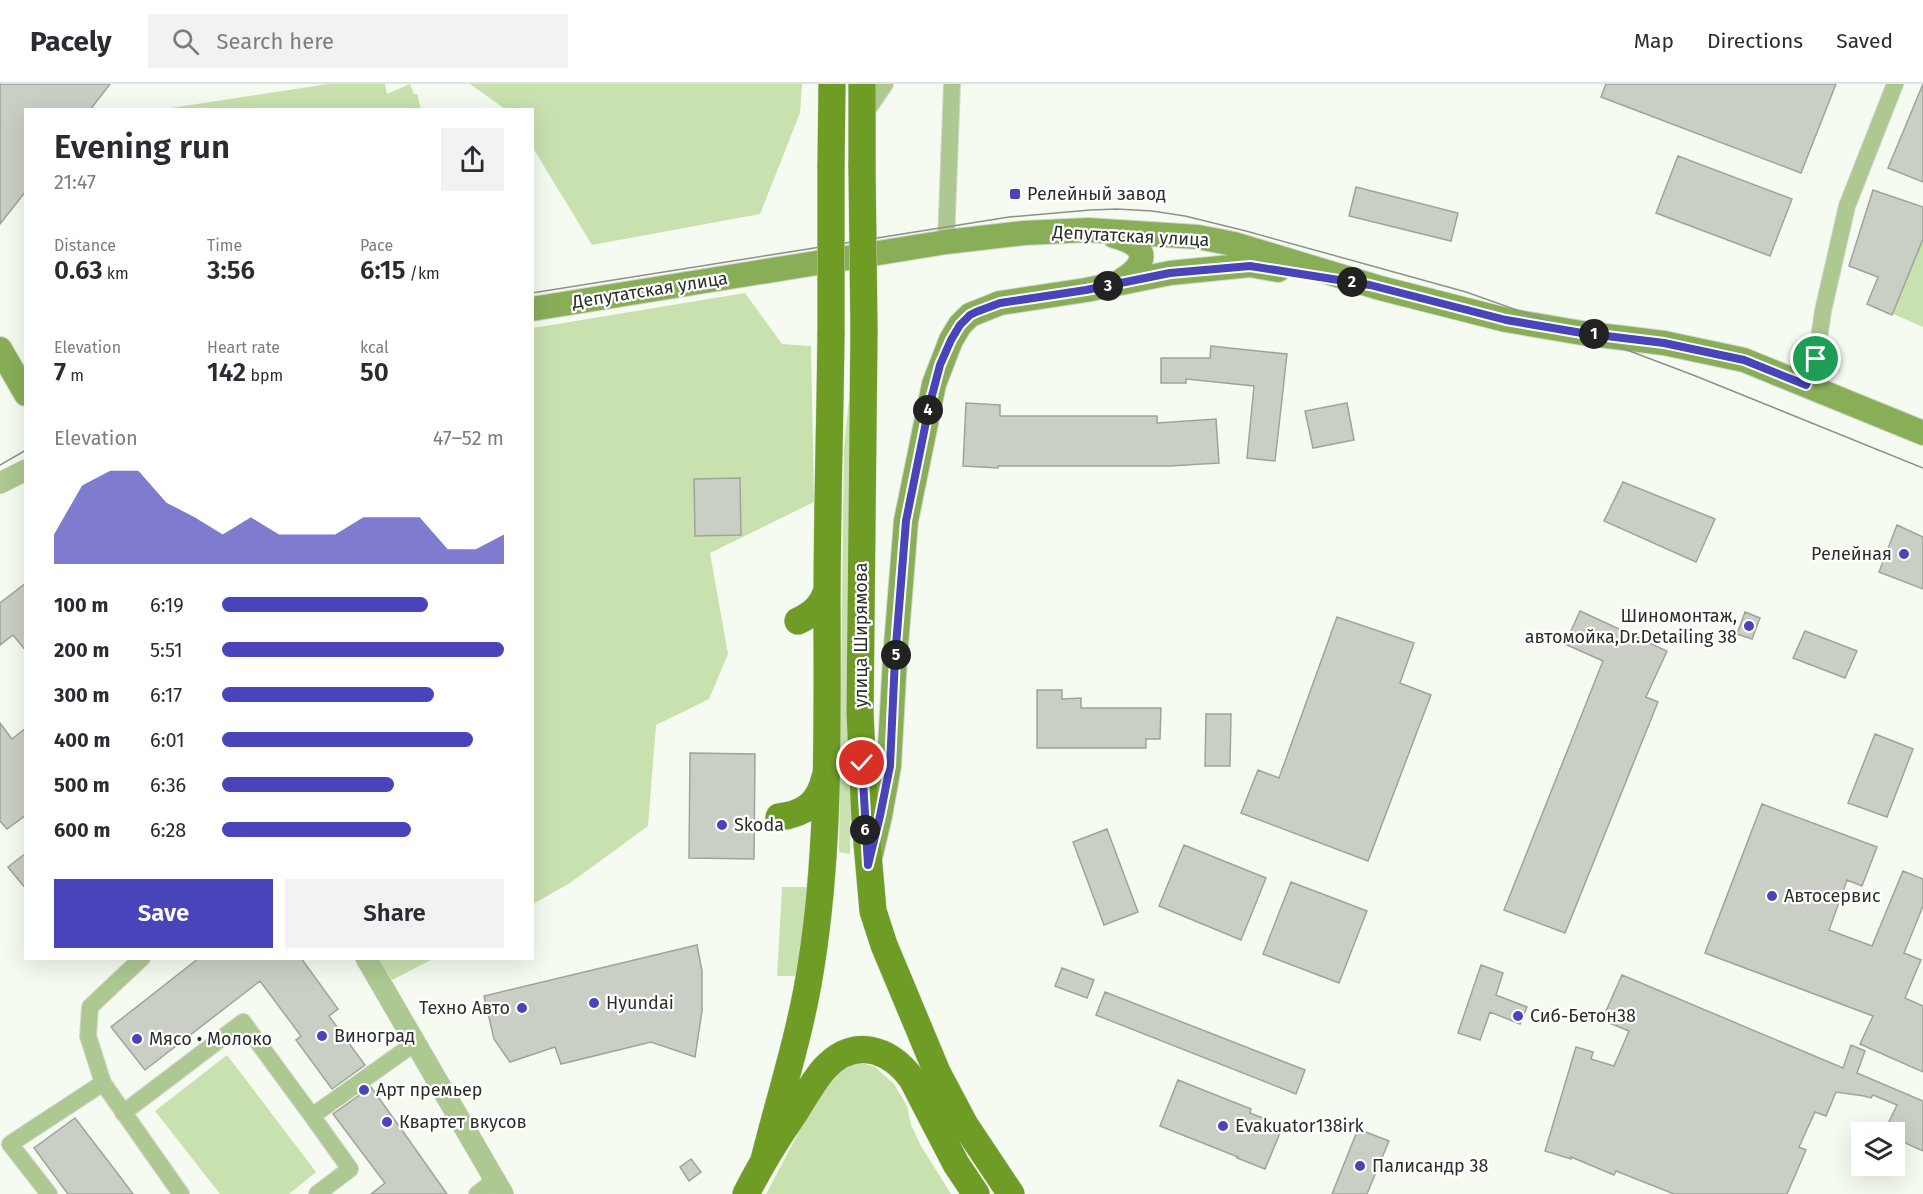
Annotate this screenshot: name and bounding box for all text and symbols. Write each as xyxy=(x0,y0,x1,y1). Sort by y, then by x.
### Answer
search box xyxy=(148,14,568,68)
text: Pacely xyxy=(30,25,112,58)
icon: search xyxy=(169,25,202,58)
text: Search here xyxy=(217,28,334,55)
text: Map xyxy=(1634,28,1674,54)
text: Directions xyxy=(1707,28,1803,54)
text: Saved xyxy=(1836,28,1893,54)
text: Evening run xyxy=(54,127,230,167)
button: share xyxy=(441,128,504,191)
text: 21:47 xyxy=(54,170,96,194)
place label: Релейный завод xyxy=(1027,183,1166,205)
marker: Релейный завод xyxy=(1008,187,1022,201)
street label: Депутатская улица xyxy=(1051,221,1210,251)
text: Distance xyxy=(54,236,116,255)
text: Time xyxy=(207,236,242,255)
text: Pace xyxy=(360,236,393,255)
text: 0.63 xyxy=(54,255,103,286)
text: 3:56 xyxy=(207,255,255,286)
text: 6:15 xyxy=(360,255,405,286)
text: km xyxy=(103,264,129,283)
text: /km xyxy=(405,264,440,283)
street label: Депутатская улица xyxy=(570,267,729,313)
pin: 2 xyxy=(1337,267,1367,297)
pin: 3 xyxy=(1093,271,1123,301)
text: 2 xyxy=(1348,272,1356,291)
text: 3 xyxy=(1104,276,1112,295)
pin: 1 xyxy=(1579,319,1609,349)
text: 1 xyxy=(1590,324,1598,343)
pin xyxy=(1790,333,1841,384)
text: Elevation xyxy=(54,338,121,357)
text: Heart rate xyxy=(207,338,280,357)
text: kcal xyxy=(360,338,389,357)
icon: arrive xyxy=(1799,342,1832,375)
text: 7 xyxy=(54,357,66,388)
text: 142 xyxy=(207,357,246,388)
text: 50 xyxy=(360,357,389,388)
text: m xyxy=(66,366,84,385)
text: bpm xyxy=(246,366,283,385)
pin: 4 xyxy=(913,395,943,425)
text: 4 xyxy=(923,400,933,419)
text: Elevation xyxy=(54,426,138,450)
text: 47–52 m xyxy=(433,426,504,450)
place label: Релейная xyxy=(1811,543,1892,565)
marker: Релейная xyxy=(1897,547,1911,561)
street label: улица Ширямова xyxy=(850,562,872,708)
text: 100 m xyxy=(54,593,108,617)
text: 6:19 xyxy=(150,593,184,617)
place label: Шиномонтаж, автомойка,Dr.Detailing 38 xyxy=(1525,605,1737,648)
marker: Шиномонтаж, автомойка,Dr.Detailing 38 xyxy=(1742,619,1756,633)
text: 200 m xyxy=(54,638,109,662)
text: 5:51 xyxy=(150,638,183,662)
pin: 5 xyxy=(881,640,911,670)
text: 5 xyxy=(892,645,900,664)
text: 300 m xyxy=(54,683,109,707)
text: 6:17 xyxy=(150,683,182,707)
text: 400 m xyxy=(54,728,110,752)
text: 6:01 xyxy=(150,728,185,752)
pin xyxy=(836,737,887,788)
icon: check xyxy=(845,746,878,779)
text: 500 m xyxy=(54,773,110,797)
text: 6:36 xyxy=(150,773,186,797)
place label: Skoda xyxy=(734,814,784,836)
pin: 6 xyxy=(850,815,880,845)
text: 600 m xyxy=(54,818,110,842)
text: 6:28 xyxy=(150,818,186,842)
marker: Skoda xyxy=(715,818,729,832)
text: 6 xyxy=(860,820,870,839)
button: Save xyxy=(54,879,273,948)
button: Share xyxy=(285,879,504,948)
place label: Автосервис xyxy=(1784,885,1881,907)
marker: Автосервис xyxy=(1765,889,1779,903)
place label: Hyundai xyxy=(606,992,674,1014)
marker: Hyundai xyxy=(587,996,601,1010)
place label: Техно Авто xyxy=(419,997,510,1019)
marker: Техно Авто xyxy=(515,1001,529,1015)
place label: Сиб-Бетон38 xyxy=(1530,1005,1636,1027)
marker: Сиб-Бетон38 xyxy=(1511,1009,1525,1023)
place label: Виноград xyxy=(334,1025,415,1047)
place label: Мясо • Молоко xyxy=(149,1028,272,1050)
marker: Виноград xyxy=(315,1029,329,1043)
marker: Мясо • Молоко xyxy=(130,1032,144,1046)
place label: Арт премьер xyxy=(376,1079,482,1101)
marker: Арт премьер xyxy=(357,1083,371,1097)
place label: Квартет вкусов xyxy=(399,1111,527,1133)
marker: Квартет вкусов xyxy=(380,1115,394,1129)
place label: Evakuator138irk xyxy=(1235,1115,1365,1137)
marker: Evakuator138irk xyxy=(1216,1119,1230,1133)
map controls xyxy=(1851,1122,1905,1176)
button: layers xyxy=(1851,1122,1905,1176)
place label: Палисандр 38 xyxy=(1372,1155,1488,1177)
marker: Палисандр 38 xyxy=(1353,1159,1367,1173)

